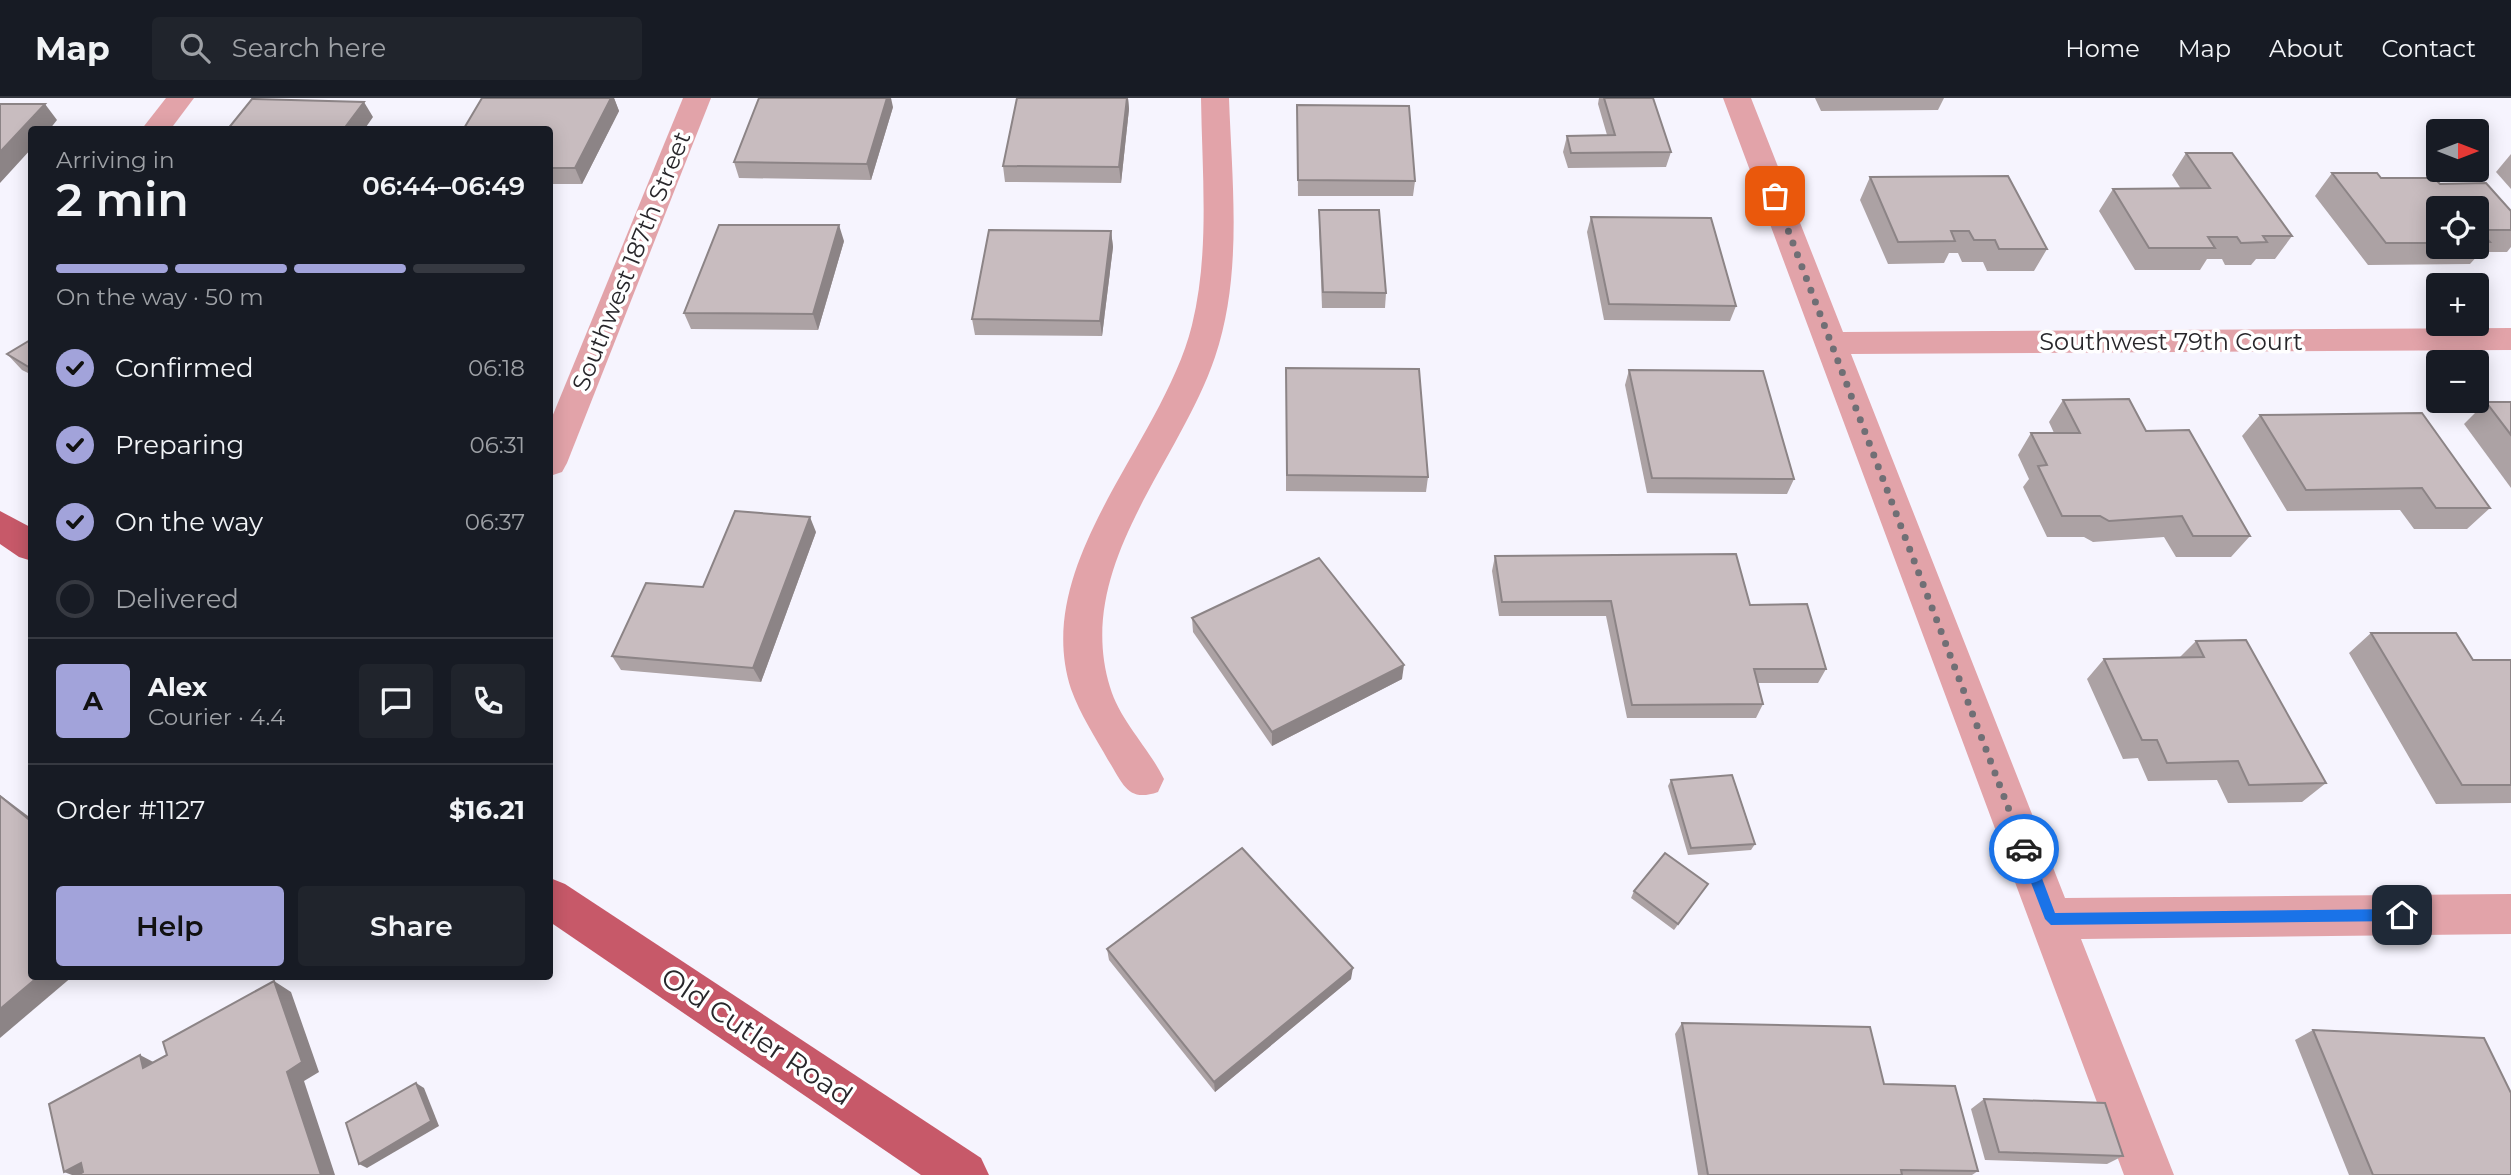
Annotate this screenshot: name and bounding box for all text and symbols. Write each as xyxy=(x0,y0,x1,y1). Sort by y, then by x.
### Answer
search box xyxy=(152,17,642,80)
text: Map xyxy=(35,28,110,68)
icon: search xyxy=(176,29,214,67)
text: Search here xyxy=(232,32,386,64)
text: Home xyxy=(2065,34,2140,63)
text: Map xyxy=(2178,34,2231,63)
text: About xyxy=(2269,34,2343,63)
text: Contact xyxy=(2381,34,2476,63)
north arrow xyxy=(2426,119,2488,182)
map controls xyxy=(2426,119,2489,413)
street label: Southwest 187th Street xyxy=(566,127,696,395)
text: Arriving in xyxy=(56,146,175,174)
pin xyxy=(1745,166,1805,226)
text: 06:44–06:49 xyxy=(362,170,525,202)
text: 2 min xyxy=(56,171,189,228)
icon: bag xyxy=(1756,177,1794,215)
button: locate xyxy=(2426,196,2489,259)
button: + xyxy=(2426,273,2489,336)
text: On the way · 50 m xyxy=(56,283,264,311)
street label: Southwest 79th Court xyxy=(2039,327,2303,356)
icon: check xyxy=(56,349,94,387)
button: − xyxy=(2426,350,2489,413)
text: Confirmed xyxy=(115,352,254,384)
text: 06:18 xyxy=(468,354,525,382)
icon: check xyxy=(56,426,94,464)
text: Preparing xyxy=(115,429,244,461)
text: 06:31 xyxy=(470,431,525,459)
icon: check xyxy=(56,503,94,541)
text: On the way xyxy=(115,506,263,538)
text: 06:37 xyxy=(465,508,525,536)
text: Delivered xyxy=(115,583,239,615)
button: chat xyxy=(359,664,433,738)
button: phone xyxy=(451,664,525,738)
text: Alex xyxy=(148,671,207,703)
text: A xyxy=(83,685,103,717)
text: Courier · 4.4 xyxy=(148,703,285,731)
text: Order #1127 xyxy=(56,794,205,826)
text: $16.21 xyxy=(449,794,525,826)
courier xyxy=(1989,814,2059,884)
icon: car xyxy=(2005,830,2043,868)
pin xyxy=(2372,885,2432,945)
button: Help xyxy=(56,886,284,966)
button: Share xyxy=(298,886,525,966)
icon: home xyxy=(2383,896,2421,934)
street label: Old Cutler Road xyxy=(655,960,859,1112)

